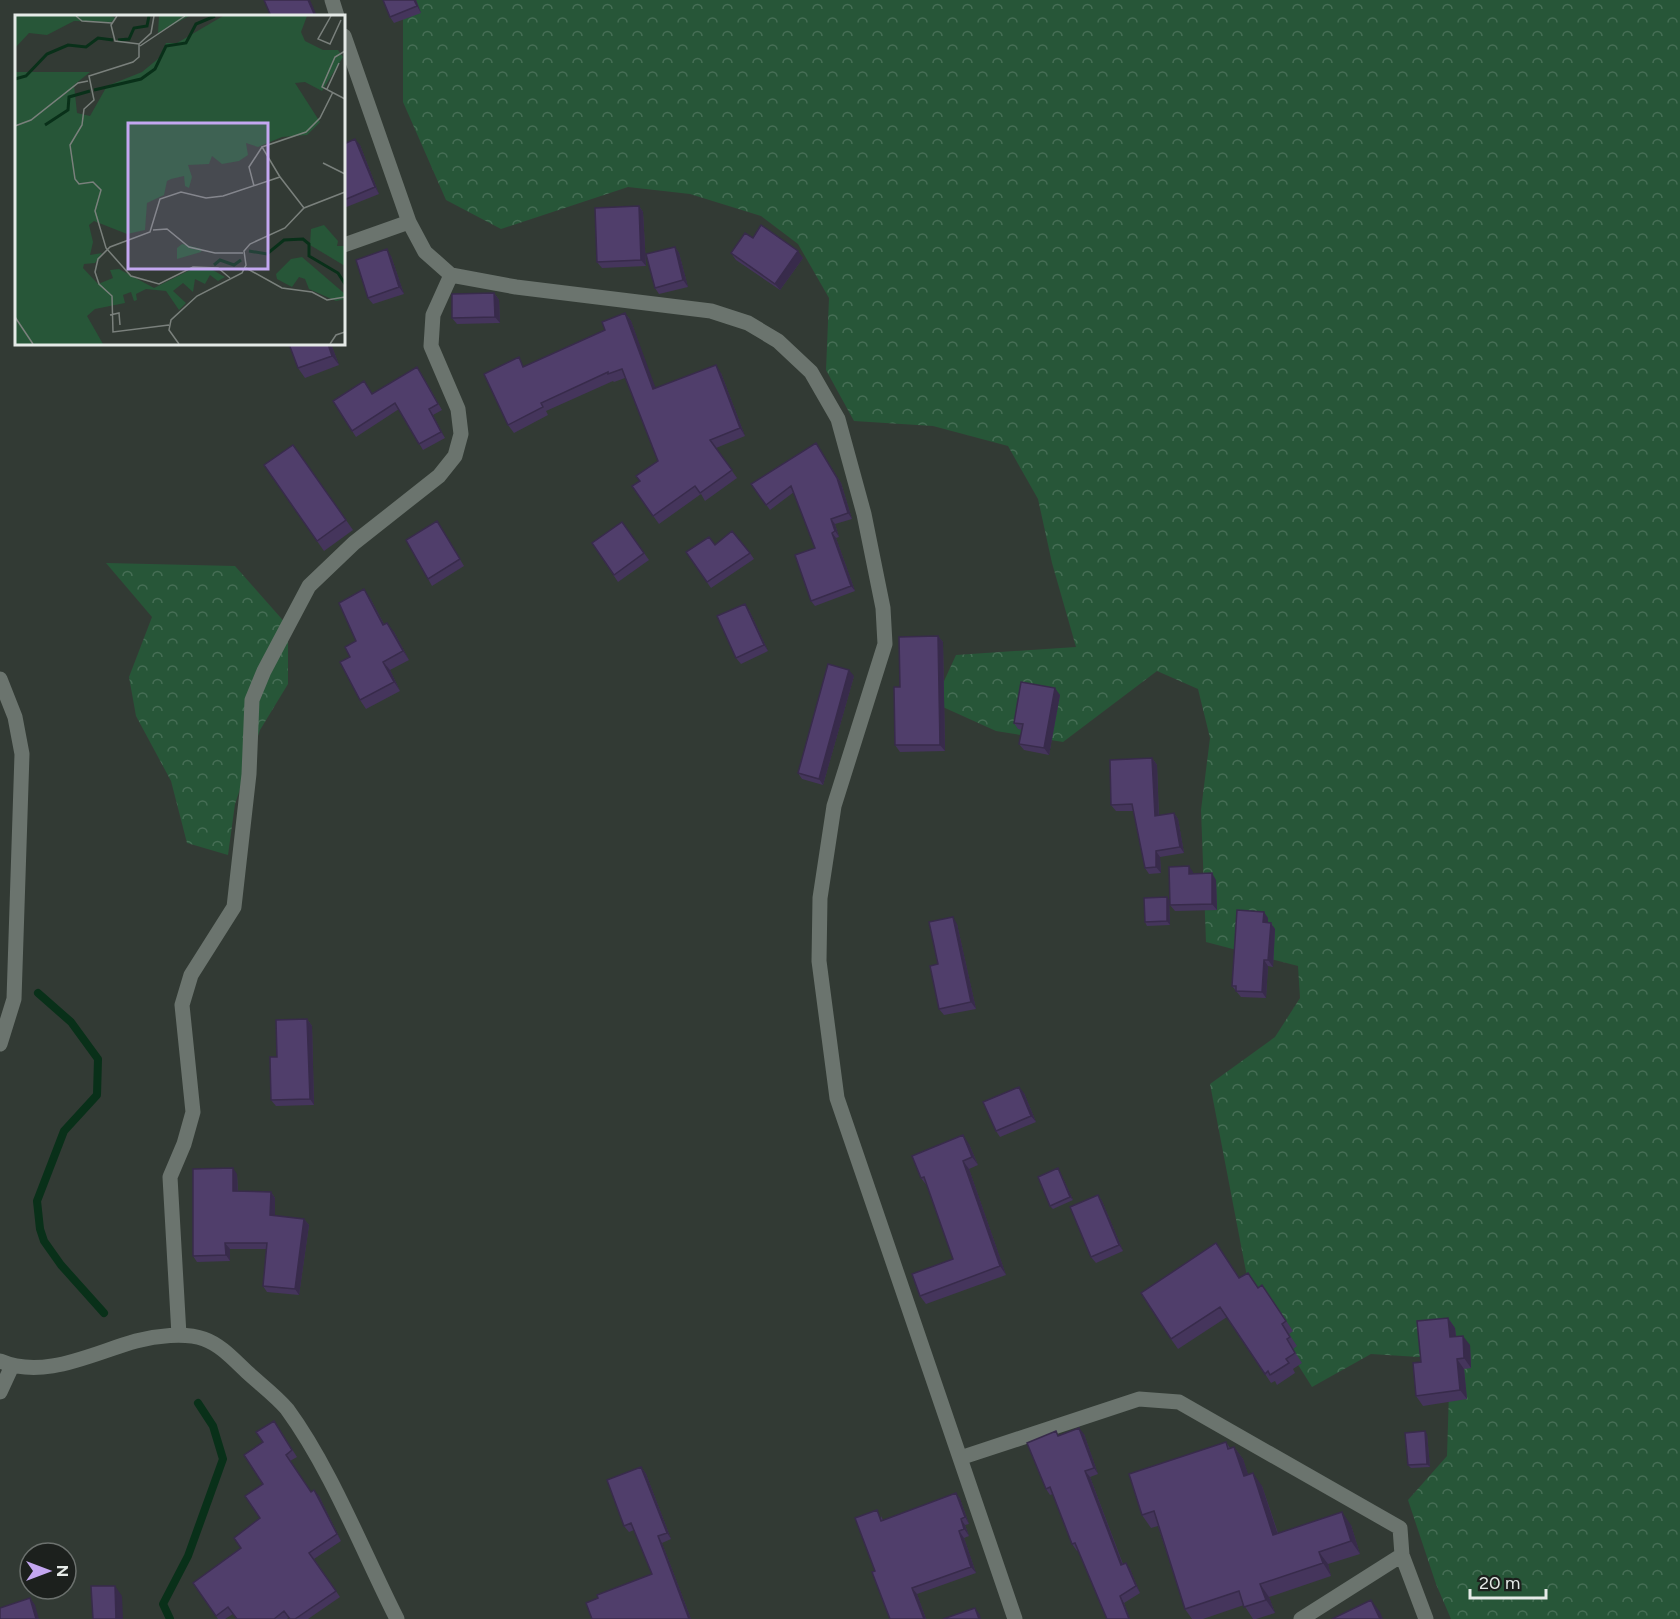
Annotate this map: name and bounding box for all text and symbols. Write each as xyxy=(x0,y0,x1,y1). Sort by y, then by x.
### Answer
inset map xyxy=(15,15,345,345)
north arrow xyxy=(18,1541,78,1601)
scale bar xyxy=(1470,1562,1546,1600)
text: N xyxy=(53,1565,72,1577)
text: 20 m xyxy=(1479,1572,1520,1594)

